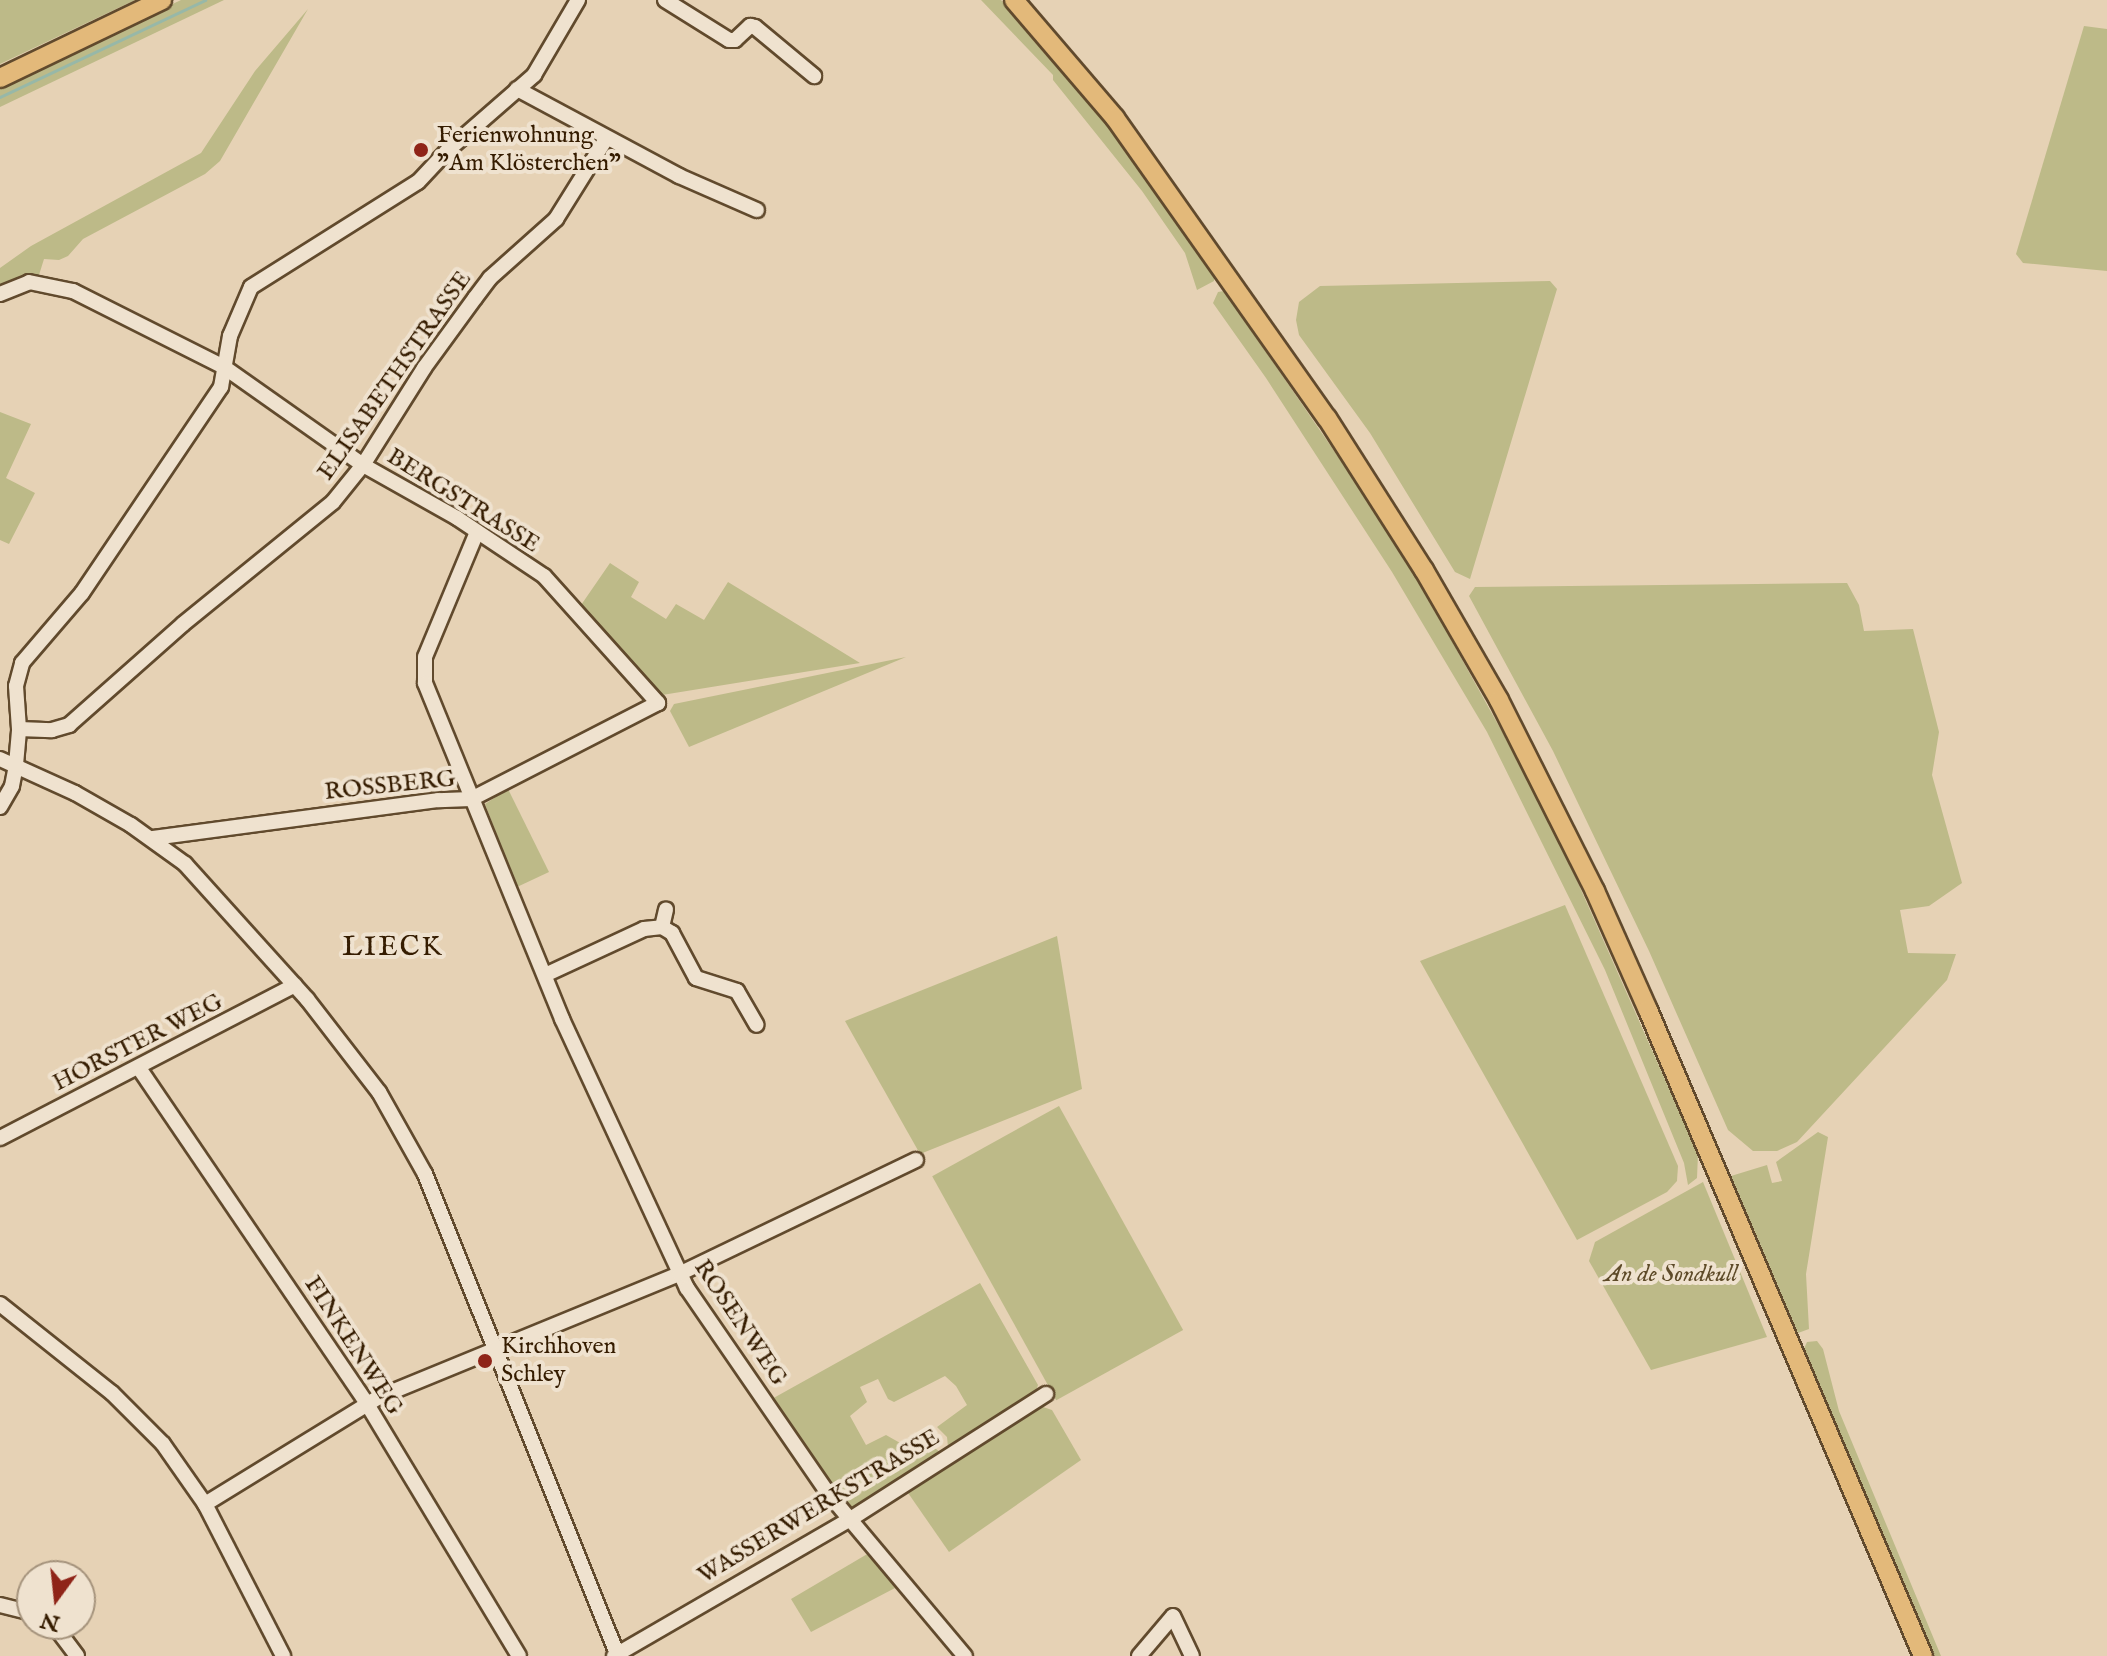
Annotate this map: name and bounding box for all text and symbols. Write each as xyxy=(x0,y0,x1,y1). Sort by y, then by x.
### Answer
place label: Ferienwohnung "Am Klösterchen" xyxy=(437,122,621,178)
marker: Ferienwohnung "Am Klösterchen" xyxy=(412,141,430,159)
street label: ELISABETHSTRASSE xyxy=(312,266,478,486)
street label: BERGSTRASSE xyxy=(381,443,545,559)
street label: ROSSBERG xyxy=(323,765,457,807)
district label: LIECK xyxy=(342,931,444,965)
street label: HORSTER WEG xyxy=(48,988,228,1098)
street label: ROSENWEG xyxy=(687,1254,793,1392)
park label: An de Sondkull xyxy=(1605,1261,1737,1289)
street label: FINKENWEG xyxy=(297,1271,409,1421)
place label: Kirchhoven Schley xyxy=(501,1333,616,1389)
marker: Kirchhoven Schley xyxy=(476,1352,494,1370)
street label: WASSERWERKSTRASSE xyxy=(693,1423,945,1591)
north arrow xyxy=(16,1560,96,1640)
text: N xyxy=(37,1605,63,1637)

